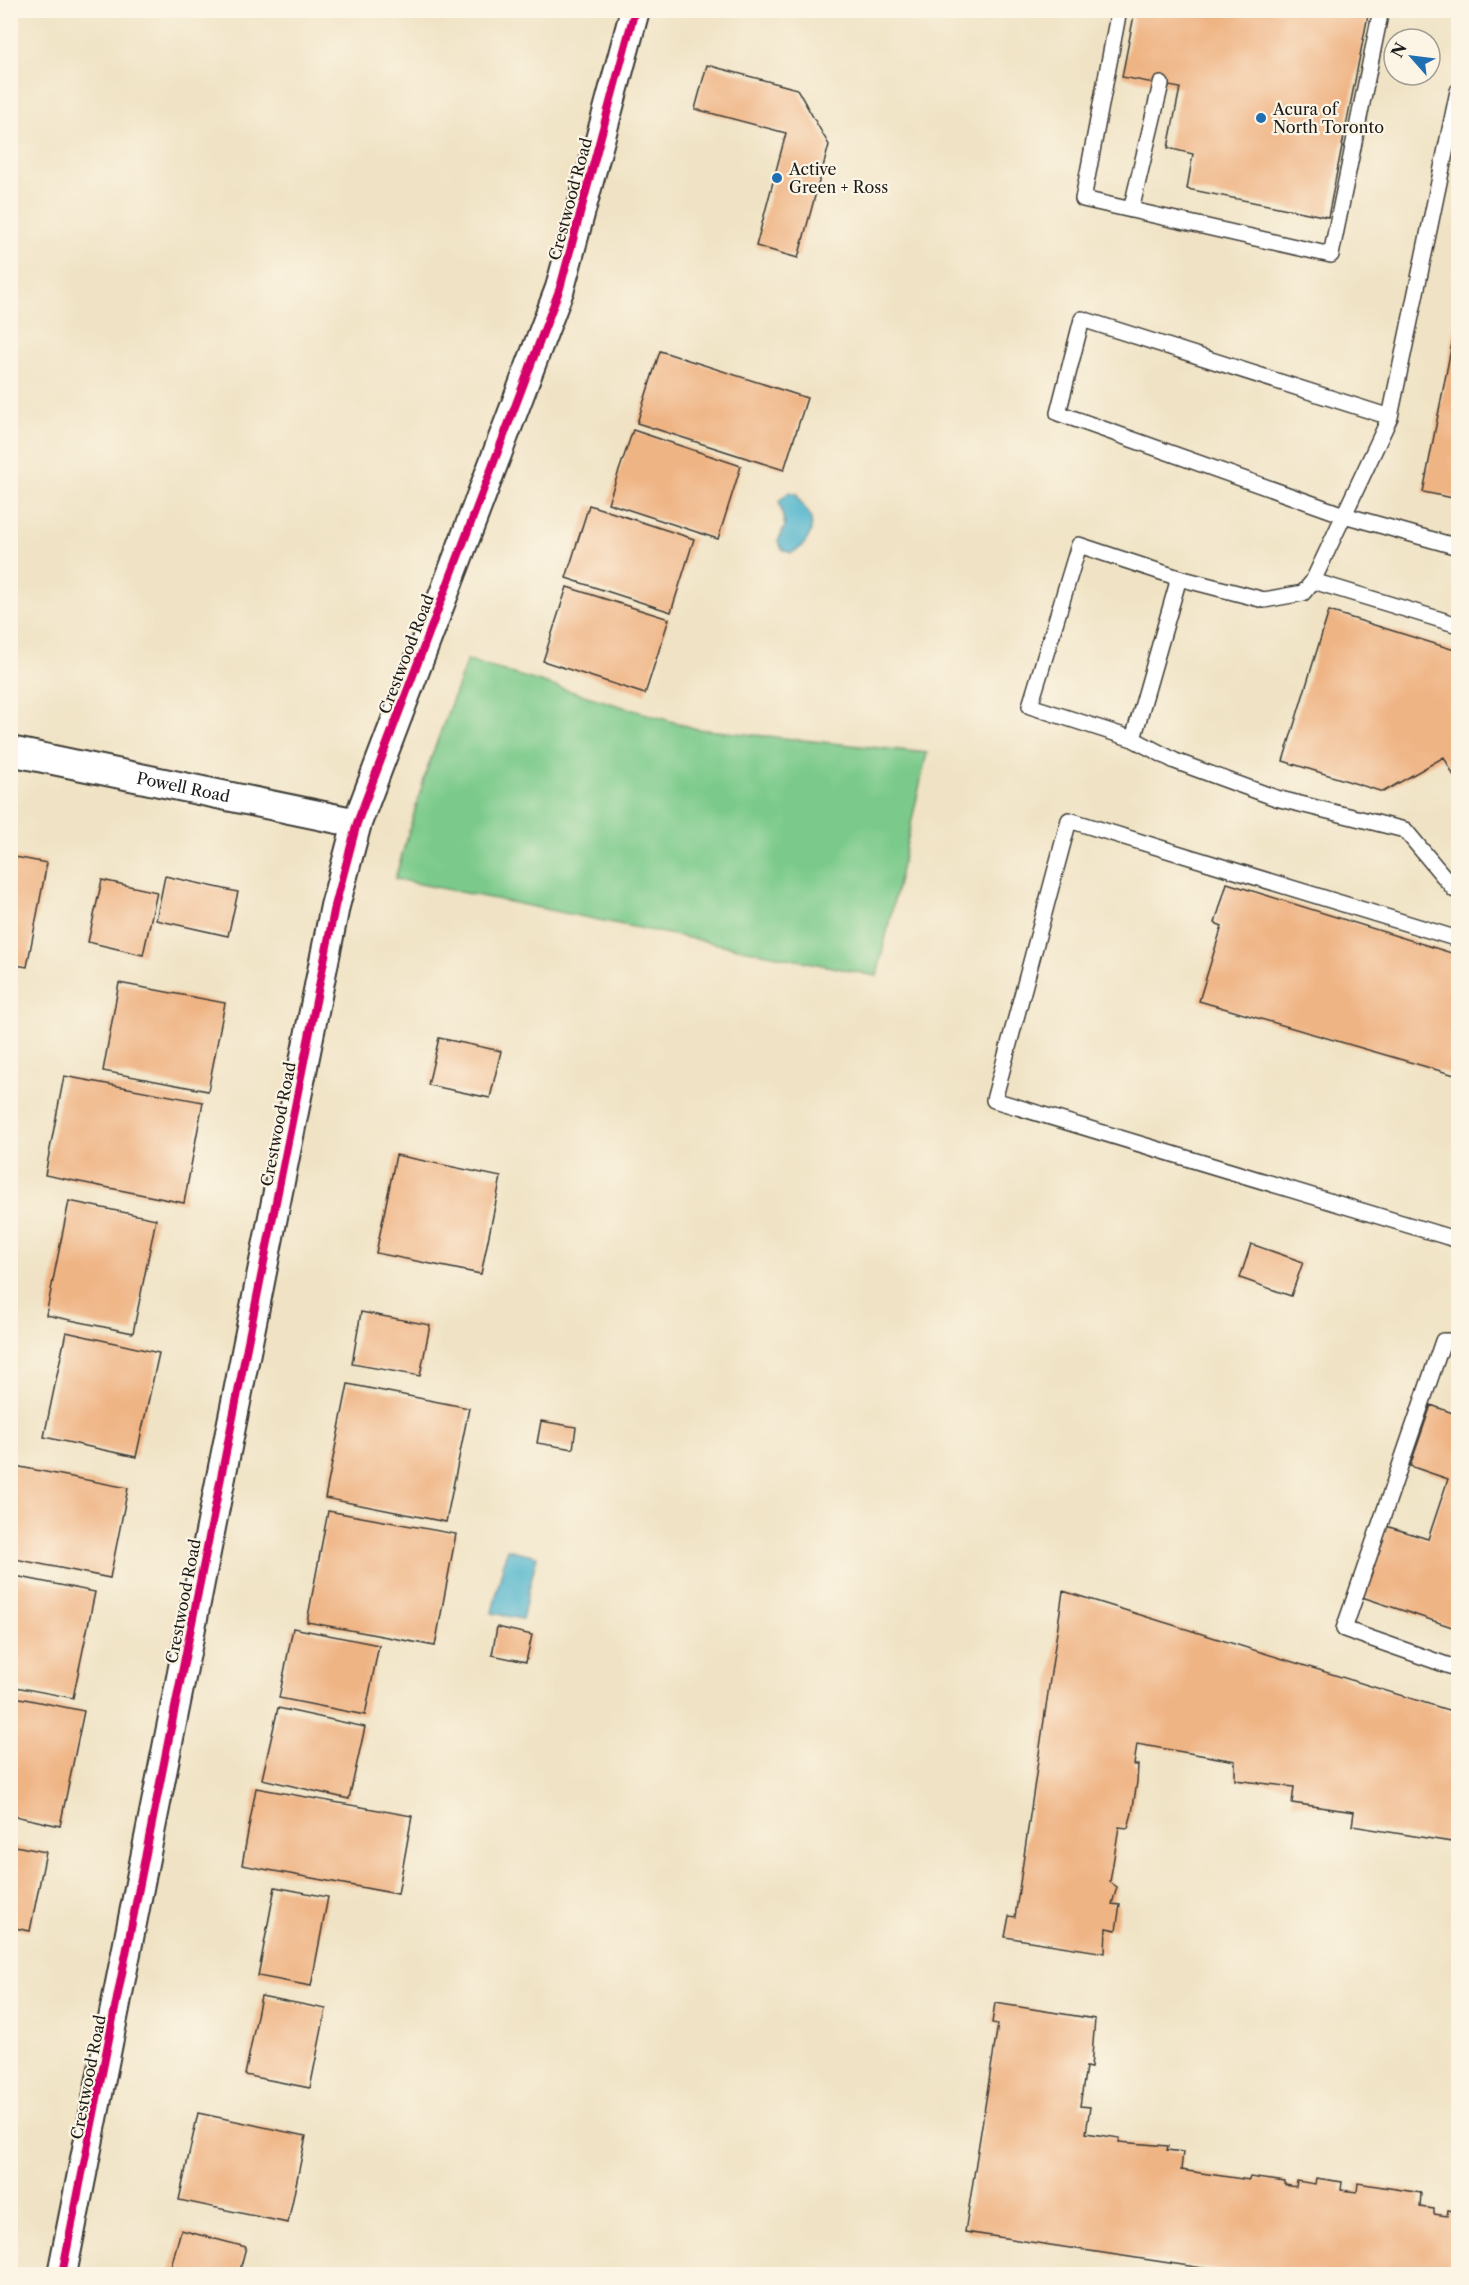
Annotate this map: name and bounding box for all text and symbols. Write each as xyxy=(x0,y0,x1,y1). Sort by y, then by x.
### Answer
north arrow xyxy=(1382,27,1442,87)
text: N xyxy=(1387,39,1411,61)
place label: Acura of North Toronto xyxy=(1272,99,1384,137)
marker: Acura of North Toronto xyxy=(1254,111,1268,125)
street label: Crestwood Road xyxy=(544,135,596,263)
place label: Active Green + Ross xyxy=(788,159,888,197)
marker: Active Green + Ross xyxy=(770,171,784,185)
street label: Crestwood Road xyxy=(374,591,438,717)
street label: Powell Road xyxy=(135,768,232,806)
street label: Crestwood Road xyxy=(256,1060,300,1188)
street label: Crestwood Road xyxy=(161,1537,205,1665)
street label: Crestwood Road xyxy=(66,2013,110,2141)

